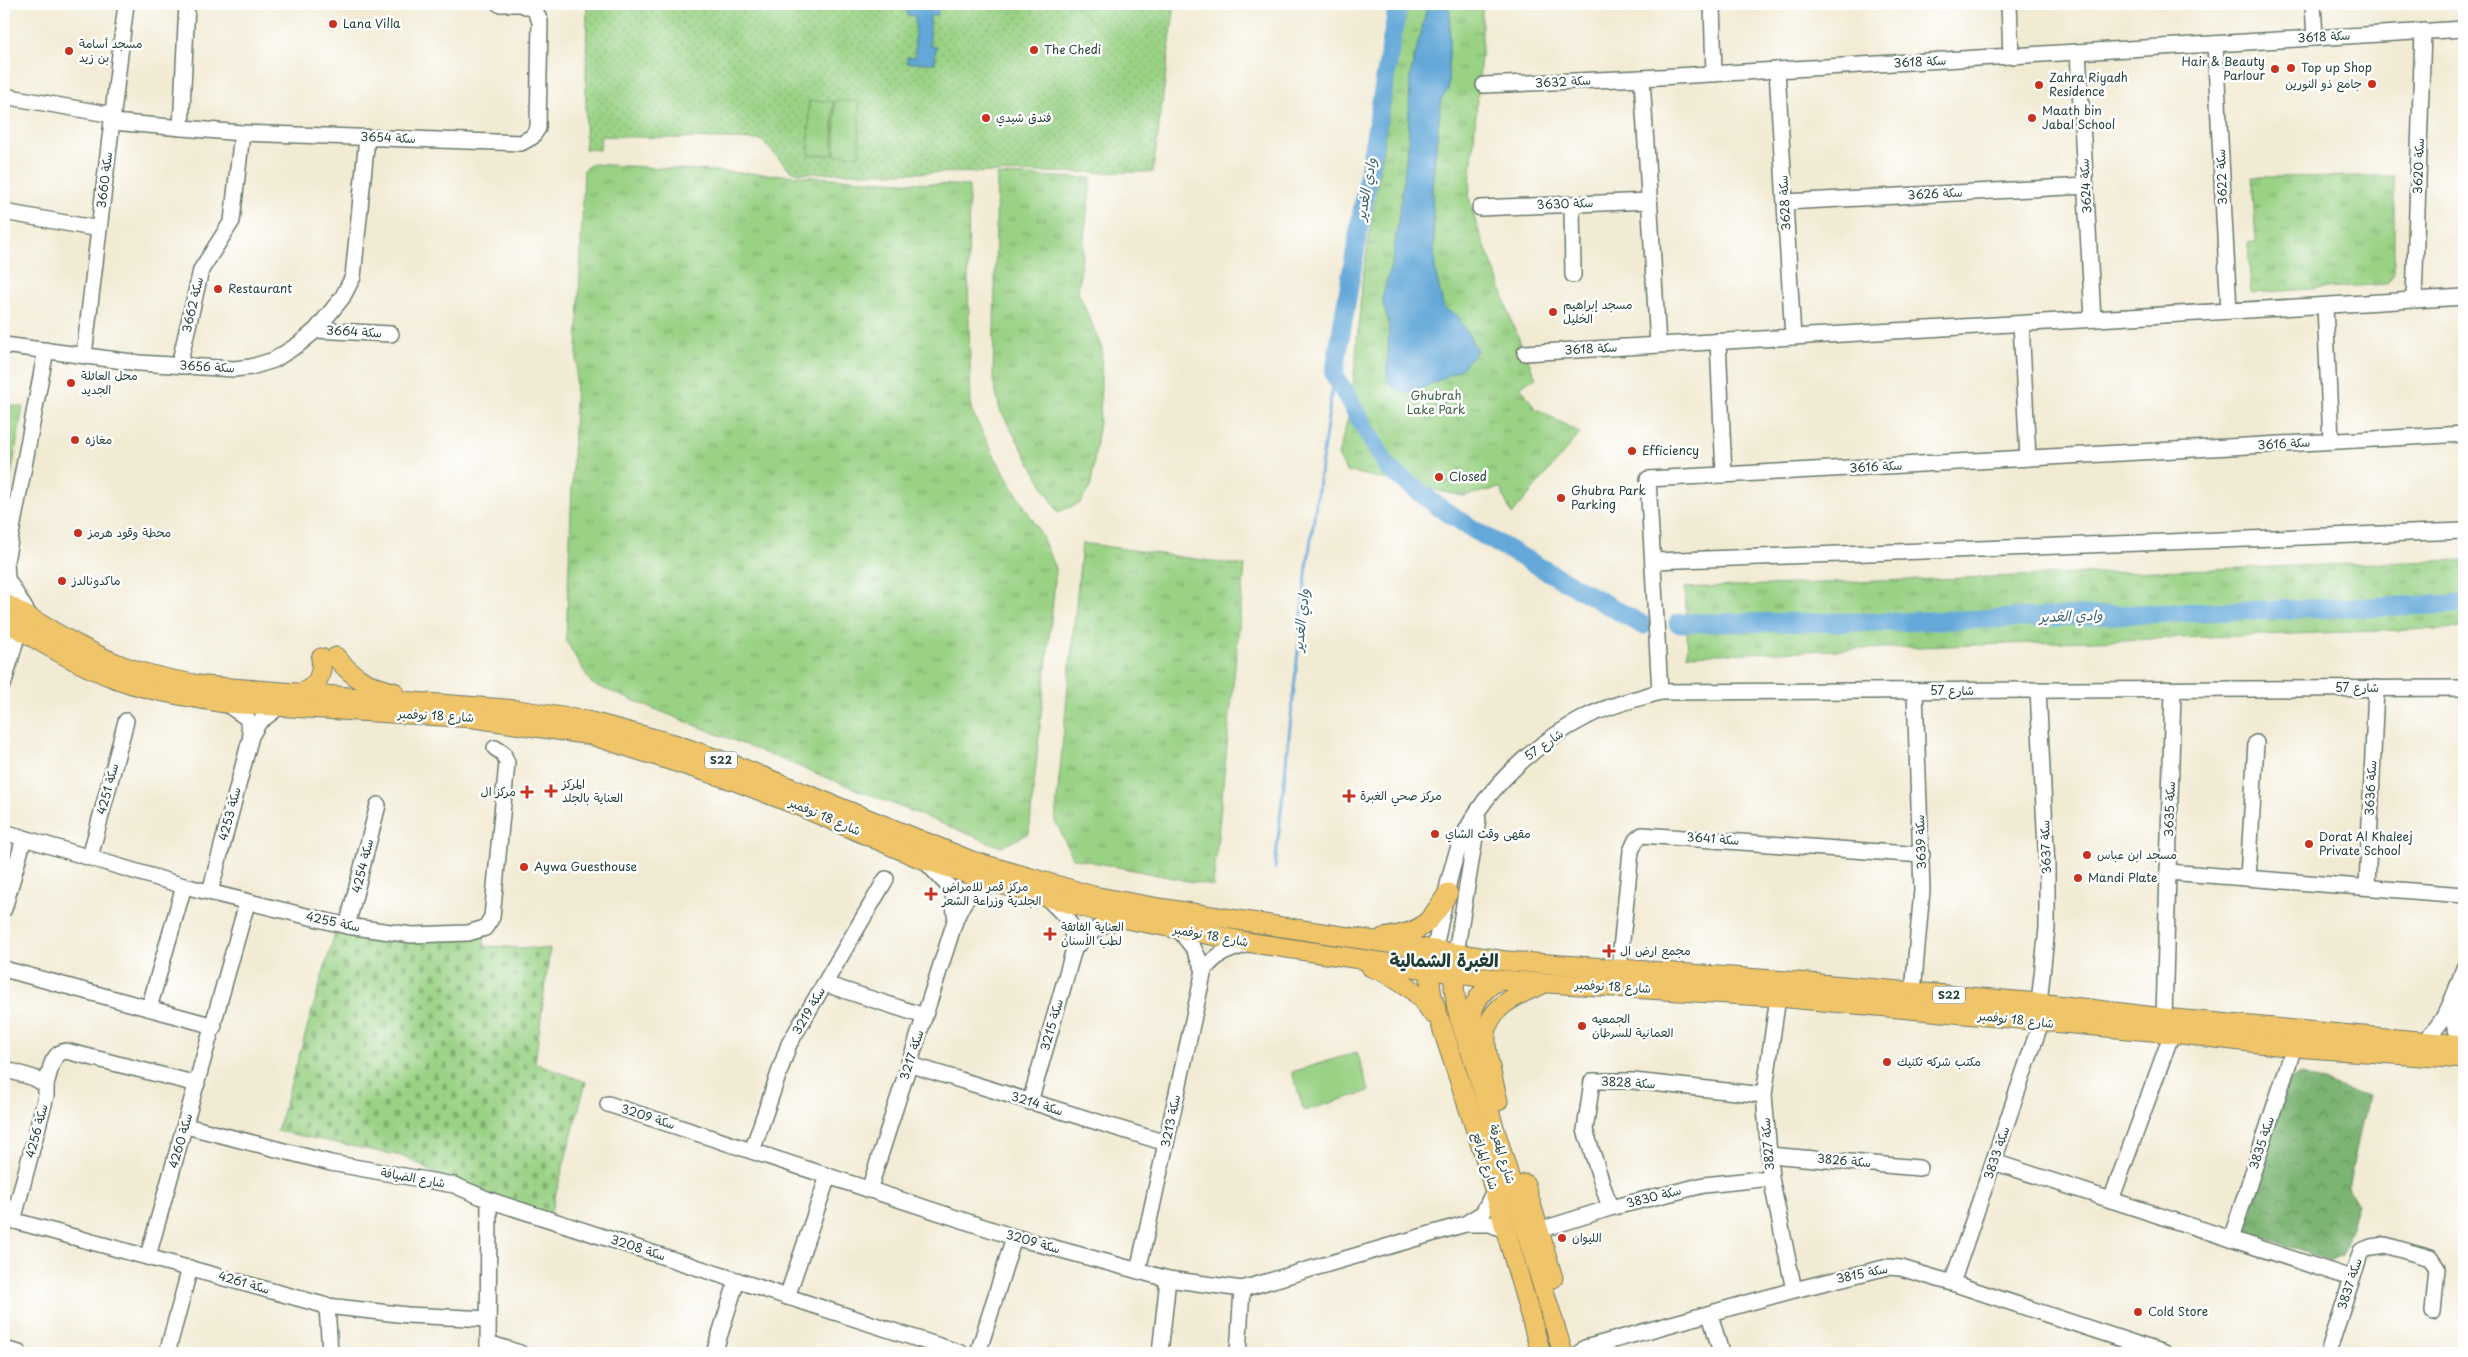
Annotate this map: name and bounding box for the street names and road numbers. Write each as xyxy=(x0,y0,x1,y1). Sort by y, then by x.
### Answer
street label: سكة 3618 xyxy=(2297,26,2351,46)
street label: سكة 3618 xyxy=(1893,51,1947,71)
street label: سكة 3632 xyxy=(1535,71,1591,91)
street label: سكة 3654 xyxy=(360,127,416,147)
street label: سكة 3620 xyxy=(2408,138,2428,194)
street label: سكة 3622 xyxy=(2211,149,2231,205)
street label: سكة 3660 xyxy=(92,150,116,209)
street label: سكة 3624 xyxy=(2075,158,2095,214)
street label: سكة 3628 xyxy=(1774,175,1794,231)
street label: سكة 3626 xyxy=(1907,183,1963,203)
street label: سكة 3630 xyxy=(1536,193,1594,213)
street label: سكة 3662 xyxy=(177,275,207,334)
street label: سكة 3664 xyxy=(326,321,383,341)
street label: سكة 3618 xyxy=(1564,338,1618,358)
street label: سكة 3656 xyxy=(179,356,235,376)
street label: سكة 3616 xyxy=(2257,433,2311,453)
street label: سكة 3616 xyxy=(1849,456,1903,476)
street label: شارع 57 xyxy=(2335,678,2379,697)
street label: شارع 57 xyxy=(1930,681,1974,700)
street label: شارع 18 نوفمبر xyxy=(397,704,474,727)
street label: شارع 57 xyxy=(1520,724,1567,765)
road number: S22 xyxy=(705,752,737,768)
street label: سكة 3636 xyxy=(2360,760,2380,816)
street label: سكة 4251 xyxy=(92,761,123,816)
street label: سكة 3635 xyxy=(2159,781,2179,837)
street label: سكة 4253 xyxy=(213,785,245,843)
street label: شارع 18 نوفمبر xyxy=(786,793,864,840)
street label: سكة 3639 xyxy=(1910,814,1930,870)
street label: سكة 3637 xyxy=(2035,820,2055,874)
street label: سكة 3641 xyxy=(1686,827,1740,849)
street label: سكة 4254 xyxy=(347,837,377,895)
street label: سكة 4255 xyxy=(304,907,362,936)
street label: شارع 18 نوفمبر xyxy=(1171,919,1250,951)
street label: شارع 18 نوفمبر xyxy=(1574,975,1651,998)
street label: سكة 3219 xyxy=(787,983,829,1038)
road number: S22 xyxy=(1933,986,1965,1004)
street label: سكة 3215 xyxy=(1035,997,1067,1053)
street label: شارع 18 نوفمبر xyxy=(1976,1006,2055,1033)
street label: سكة 3217 xyxy=(894,1027,928,1082)
street label: سكة 3828 xyxy=(1600,1072,1656,1092)
street label: سكة 3214 xyxy=(1009,1087,1065,1119)
street label: سكة 3213 xyxy=(1156,1093,1184,1149)
street label: سكة 3209 xyxy=(619,1099,678,1133)
street label: سكة 4256 xyxy=(20,1102,52,1160)
street label: سكة 4260 xyxy=(164,1111,196,1170)
street label: سكة 3835 xyxy=(2244,1114,2278,1171)
street label: سكة 3827 xyxy=(1756,1117,1778,1171)
street label: شارع المعرفة xyxy=(1484,1122,1521,1186)
street label: سكة 3833 xyxy=(1979,1124,2014,1182)
street label: شارع المرافع xyxy=(1468,1130,1503,1192)
street label: سكة 3826 xyxy=(1816,1149,1872,1171)
street label: شارع الضيافة xyxy=(379,1163,447,1193)
street label: سكة 3830 xyxy=(1624,1181,1683,1212)
street label: سكة 3209 xyxy=(1004,1225,1063,1257)
street label: سكة 3208 xyxy=(609,1230,668,1264)
street label: سكة 3837 xyxy=(2332,1256,2366,1312)
street label: سكة 3815 xyxy=(1834,1259,1889,1287)
street label: سكة 4261 xyxy=(216,1266,272,1298)

